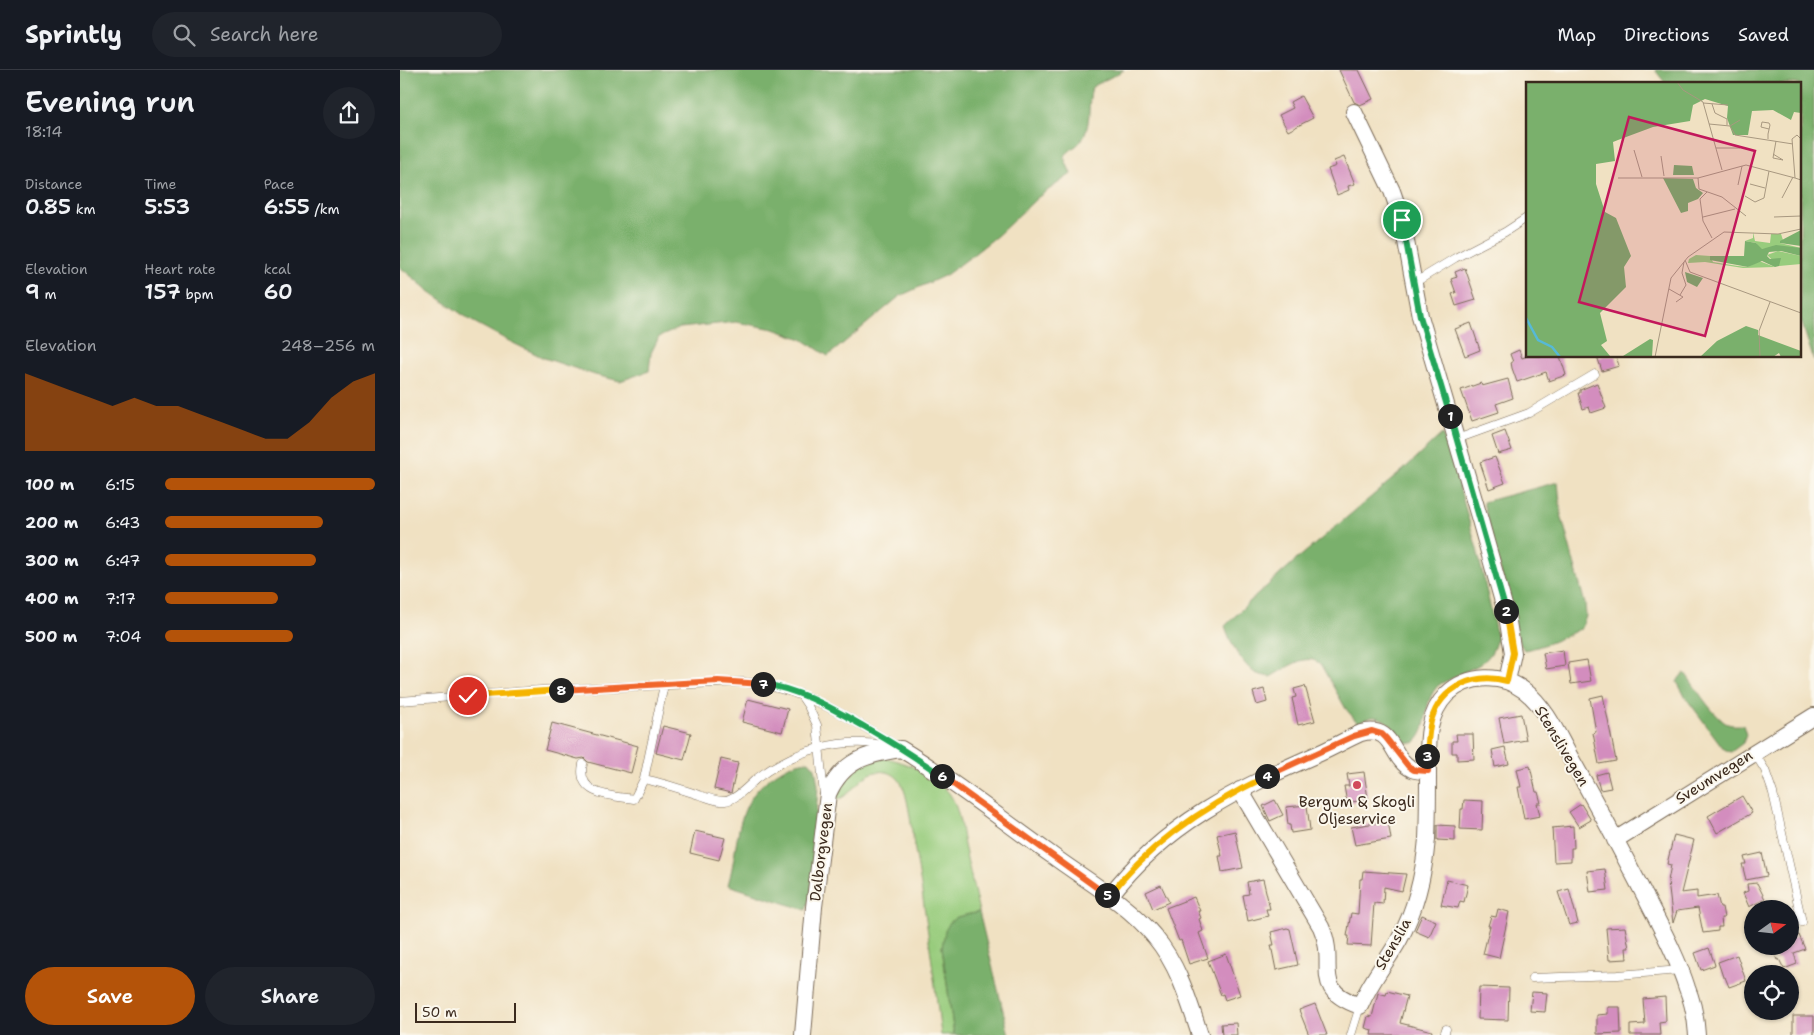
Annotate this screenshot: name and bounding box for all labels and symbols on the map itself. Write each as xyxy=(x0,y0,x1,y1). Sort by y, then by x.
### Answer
inset map xyxy=(1526,82,1802,358)
pin xyxy=(1381,199,1423,241)
pin: 1 xyxy=(1438,404,1462,428)
pin: 2 xyxy=(1494,598,1518,624)
pin: 7 xyxy=(750,672,776,696)
pin xyxy=(447,675,489,717)
pin: 8 xyxy=(548,678,574,702)
street label: Stenslivegen xyxy=(1530,702,1594,790)
pin: 3 xyxy=(1414,744,1440,768)
street label: Sveumvegen xyxy=(1671,745,1757,809)
pin: 6 xyxy=(930,764,954,788)
pin: 4 xyxy=(1254,764,1280,788)
marker: Bergum & Skogli Oljeservice xyxy=(1351,779,1363,791)
place label: Bergum & Skogli Oljeservice xyxy=(1299,792,1415,829)
street label: Dalborgvegen xyxy=(805,801,837,903)
pin: 5 xyxy=(1094,882,1120,908)
north arrow xyxy=(1744,900,1799,955)
street label: Stenslia xyxy=(1370,914,1416,974)
scale bar xyxy=(415,1000,516,1023)

